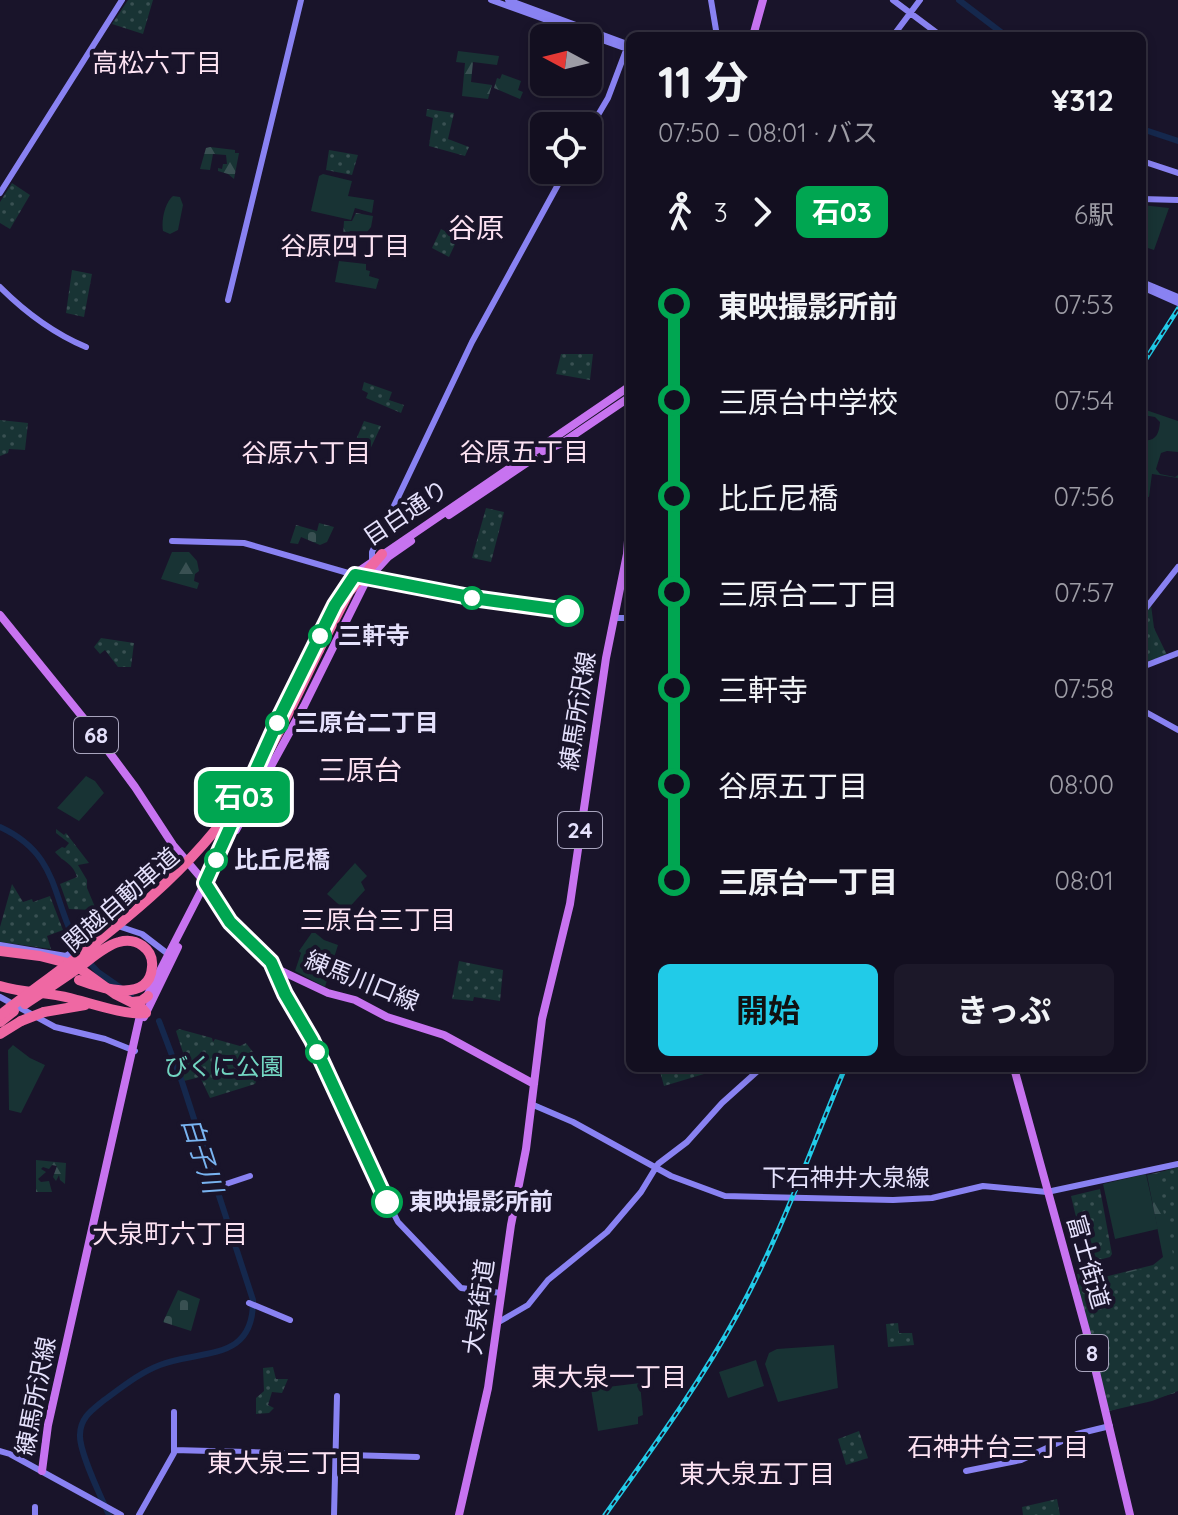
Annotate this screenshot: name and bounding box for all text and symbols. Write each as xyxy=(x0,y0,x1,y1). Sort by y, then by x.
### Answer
north arrow xyxy=(530,24,602,96)
map controls xyxy=(530,24,602,184)
district label: 高松六丁目 xyxy=(92,46,222,79)
text: 11 分 xyxy=(658,54,749,109)
text: ¥312 xyxy=(1051,81,1114,119)
button: locate xyxy=(530,112,602,184)
text: 07:50 – 08:01 · バス xyxy=(658,116,878,149)
icon: walk xyxy=(658,190,702,234)
icon: forward xyxy=(740,190,784,234)
text: 石03 xyxy=(812,194,872,229)
text: 3 xyxy=(714,196,728,229)
text: 6駅 xyxy=(1074,198,1114,231)
district label: 谷原 xyxy=(448,210,504,245)
district label: 谷原四丁目 xyxy=(280,229,410,262)
text: 東映撮影所前 xyxy=(718,287,898,325)
text: 07:53 xyxy=(1054,288,1114,321)
text: 三原台中学校 xyxy=(718,383,898,421)
text: 07:54 xyxy=(1054,384,1114,417)
district label: 谷原五丁目 xyxy=(459,435,589,468)
district label: 谷原六丁目 xyxy=(241,436,371,469)
street label: 目白通り xyxy=(357,473,454,551)
text: 比丘尼橋 xyxy=(718,479,838,517)
text: 07:56 xyxy=(1054,480,1114,513)
text: 三原台二丁目 xyxy=(718,575,898,613)
text: 07:57 xyxy=(1054,576,1114,609)
unlabelled marker xyxy=(461,587,483,609)
unlabelled marker xyxy=(553,596,583,626)
place label: 三軒寺 xyxy=(338,620,410,650)
marker: 三軒寺 xyxy=(309,625,331,647)
street label: 練馬所沢線 xyxy=(553,649,601,772)
text: 三軒寺 xyxy=(718,671,808,709)
text: 07:58 xyxy=(1054,672,1114,705)
place label: 三原台二丁目 xyxy=(295,707,439,737)
marker: 三原台二丁目 xyxy=(266,712,288,734)
road number: 68 xyxy=(74,717,118,753)
district label: 三原台 xyxy=(318,752,402,787)
text: 谷原五丁目 xyxy=(718,767,868,805)
text: 08:00 xyxy=(1049,768,1114,801)
line badge: 石03 xyxy=(198,771,290,823)
text: 石03 xyxy=(214,779,274,814)
road number: 24 xyxy=(558,812,602,848)
street label: 関越自動車道 xyxy=(56,841,185,958)
place label: 比丘尼橋 xyxy=(234,844,330,874)
marker: 比丘尼橋 xyxy=(205,849,227,871)
text: 三原台一丁目 xyxy=(718,863,898,901)
text: 08:01 xyxy=(1055,864,1114,897)
district label: 三原台三丁目 xyxy=(300,903,456,936)
street label: 練馬川口線 xyxy=(301,944,424,1016)
button: 開始 xyxy=(658,964,878,1056)
button: きっぷ xyxy=(894,964,1114,1056)
unlabelled marker xyxy=(306,1041,328,1063)
park label: びくに公園 xyxy=(164,1051,284,1081)
water label: 白子川 xyxy=(175,1113,231,1200)
street label: 下石神井大泉線 xyxy=(762,1162,930,1192)
place label: 東映撮影所前 xyxy=(409,1186,553,1216)
marker: 東映撮影所前 xyxy=(372,1187,402,1217)
street label: 富士街道 xyxy=(1061,1211,1117,1312)
district label: 大泉町六丁目 xyxy=(92,1217,248,1250)
street label: 大泉街道 xyxy=(456,1257,500,1356)
street label: 練馬所沢線 xyxy=(9,1334,61,1458)
road number: 8 xyxy=(1076,1335,1108,1371)
district label: 東大泉一丁目 xyxy=(531,1360,687,1393)
district label: 石神井台三丁目 xyxy=(907,1430,1089,1463)
district label: 東大泉三丁目 xyxy=(207,1446,363,1479)
district label: 東大泉五丁目 xyxy=(679,1457,835,1490)

